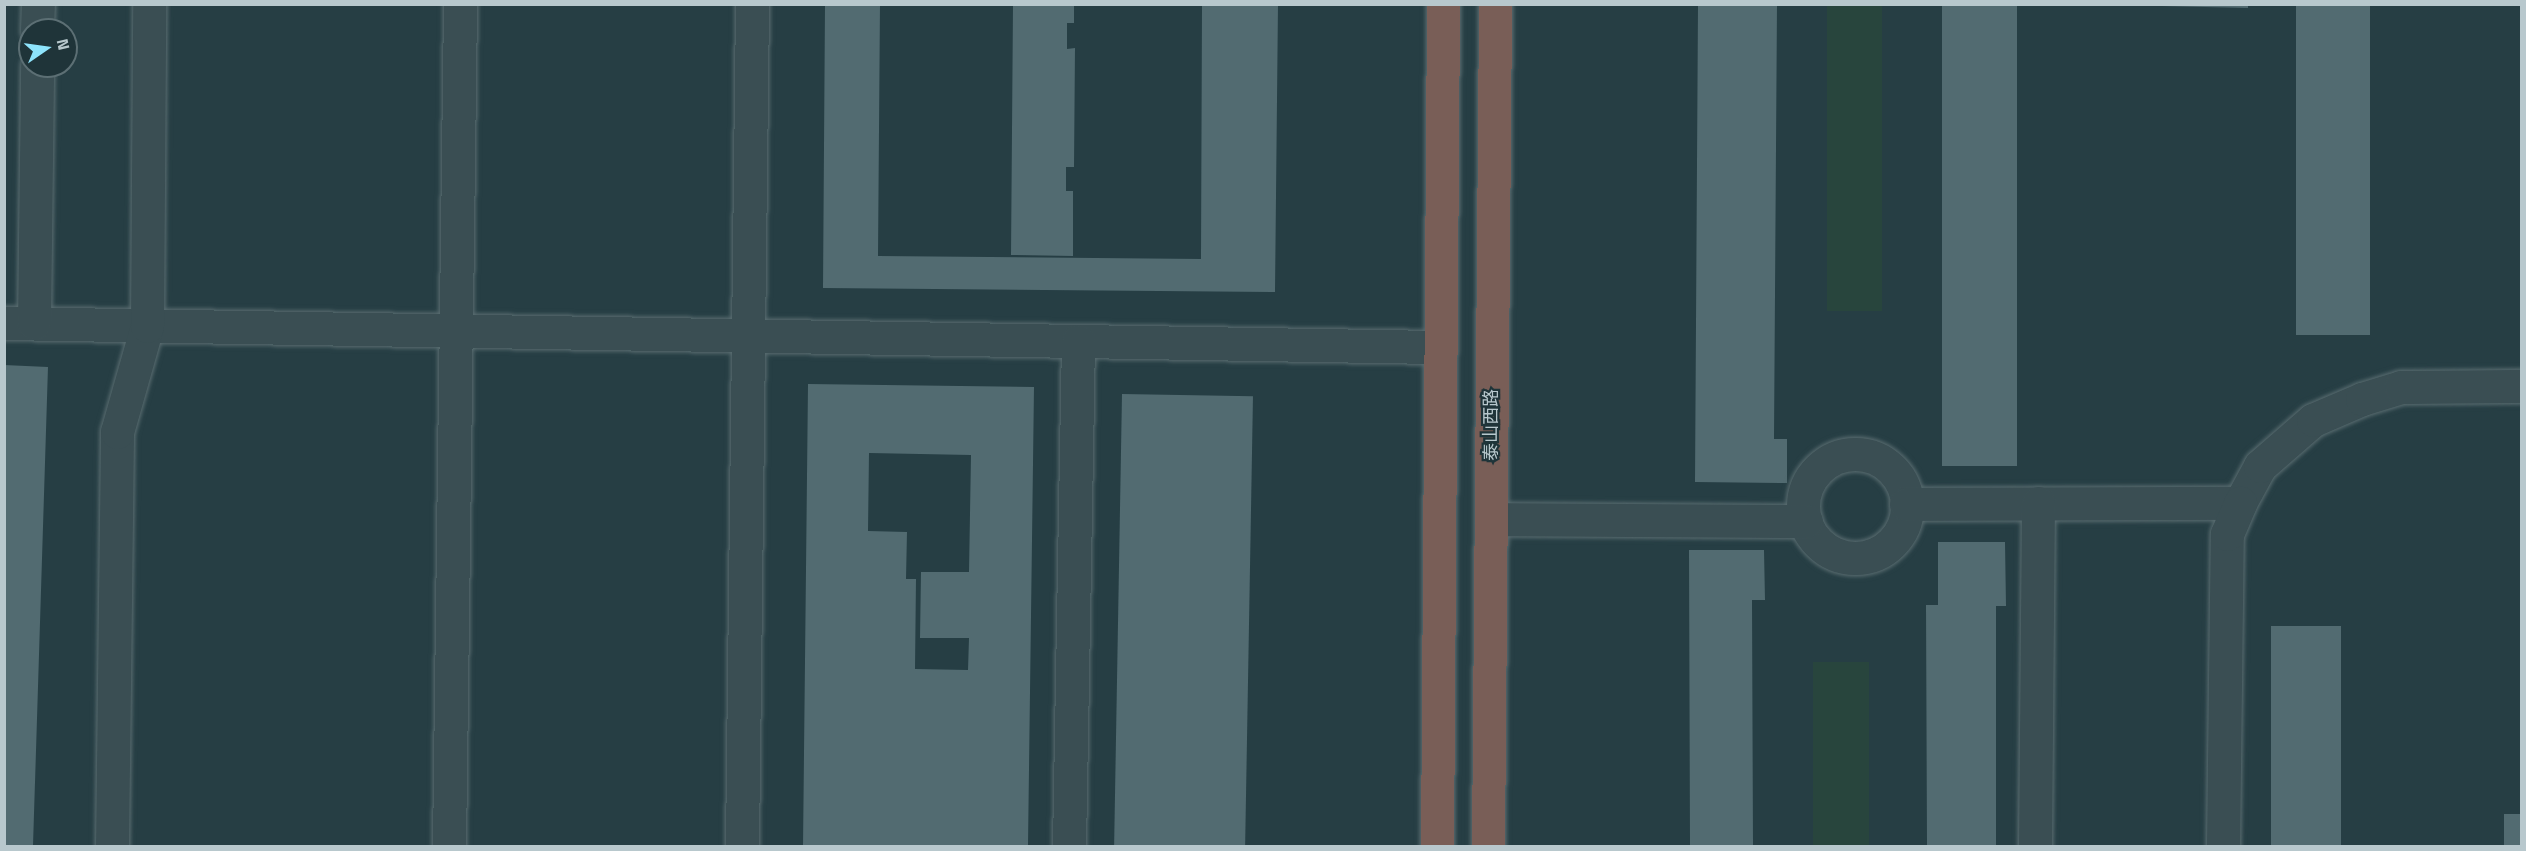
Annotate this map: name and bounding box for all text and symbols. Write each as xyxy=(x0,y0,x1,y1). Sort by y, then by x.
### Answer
north arrow xyxy=(18,18,78,78)
text: N xyxy=(51,36,77,53)
street label: 泰山西路 xyxy=(1480,389,1502,461)

